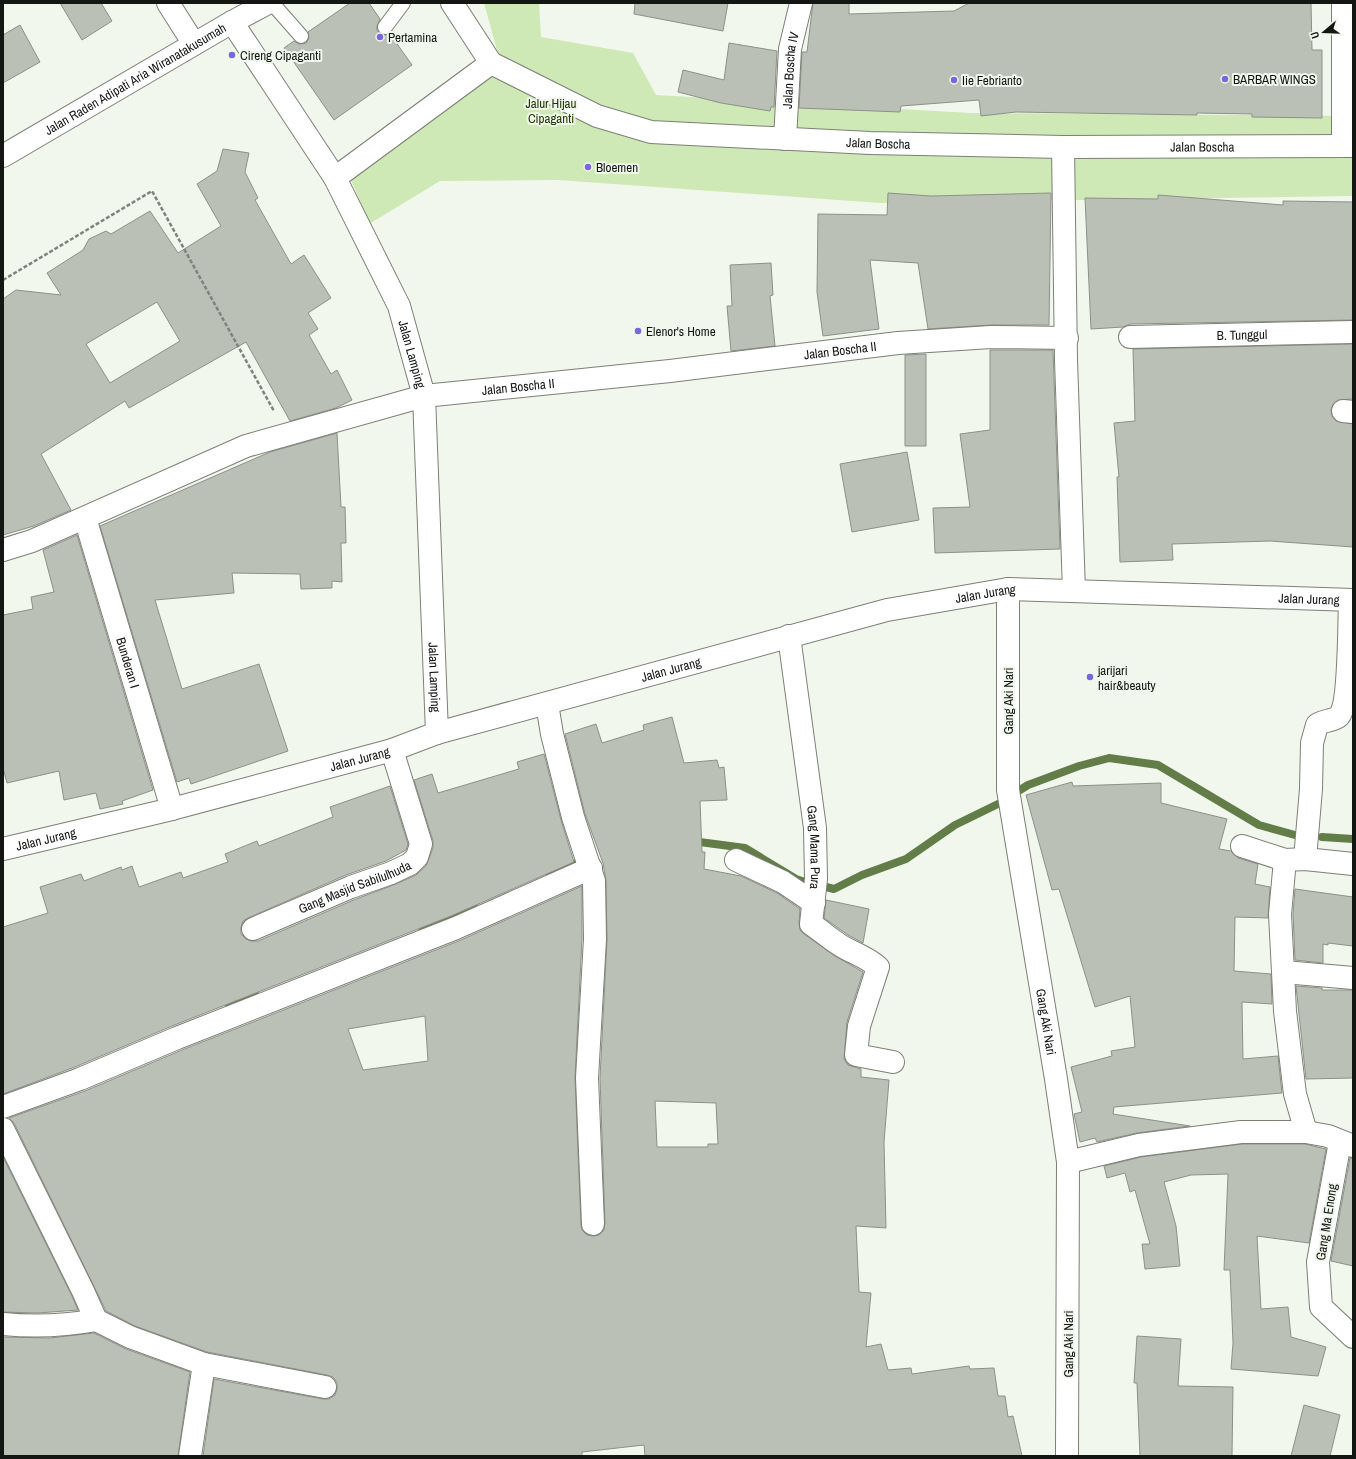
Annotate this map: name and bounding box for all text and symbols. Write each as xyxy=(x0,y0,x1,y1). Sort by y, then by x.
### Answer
north arrow xyxy=(1304,12,1344,52)
street label: Jalan Raden Adipati Aria Wiranatakusumah xyxy=(41,19,229,139)
place label: Pertamina xyxy=(388,29,437,46)
street label: Jalan Boscha IV xyxy=(779,30,803,109)
text: U xyxy=(1307,30,1322,41)
marker: Pertamina xyxy=(375,32,385,42)
place label: Cireng Cipaganti xyxy=(240,47,321,64)
marker: Cireng Cipaganti xyxy=(227,50,237,60)
place label: BARBAR WINGS xyxy=(1233,71,1316,88)
place label: Iie Febrianto xyxy=(962,72,1022,89)
marker: BARBAR WINGS xyxy=(1220,74,1230,84)
marker: Iie Febrianto xyxy=(949,75,959,85)
park label: Jalur Hijau Cipaganti xyxy=(526,95,577,127)
street label: Jalan Boscha xyxy=(846,134,911,153)
street label: Jalan Boscha xyxy=(1170,138,1234,156)
place label: Bloemen xyxy=(596,159,638,176)
marker: Bloemen xyxy=(583,162,593,172)
street label: Jalan Lamping xyxy=(394,318,429,390)
place label: Elenor's Home xyxy=(646,323,716,340)
marker: Elenor's Home xyxy=(633,326,643,336)
street label: B. Tunggul xyxy=(1217,326,1267,344)
street label: Jalan Boscha II xyxy=(803,338,877,363)
street label: Jalan Boscha II xyxy=(481,375,555,399)
street label: Jalan Jurang xyxy=(954,581,1016,607)
street label: Jalan Jurang xyxy=(1278,590,1340,609)
street label: Bunderan I xyxy=(112,635,143,690)
street label: Jalan Lamping xyxy=(425,642,444,713)
street label: Jalan Jurang xyxy=(639,653,703,686)
place label: jarijari hair&beauty xyxy=(1097,662,1156,694)
street label: Gang Aki Nari xyxy=(1000,667,1017,734)
marker: jarijari hair&beauty xyxy=(1085,672,1095,682)
street label: Jalan Jurang xyxy=(328,743,392,775)
street label: Gang Mama Pura xyxy=(803,804,824,890)
street label: Jalan Jurang xyxy=(14,824,78,855)
street label: Gang Masjid Sabilulhuda xyxy=(296,857,414,918)
street label: Gang Aki Nari xyxy=(1032,987,1060,1056)
street label: Gang Ma Enong xyxy=(1312,1182,1341,1262)
street label: Gang Aki Nari xyxy=(1060,1310,1077,1377)

